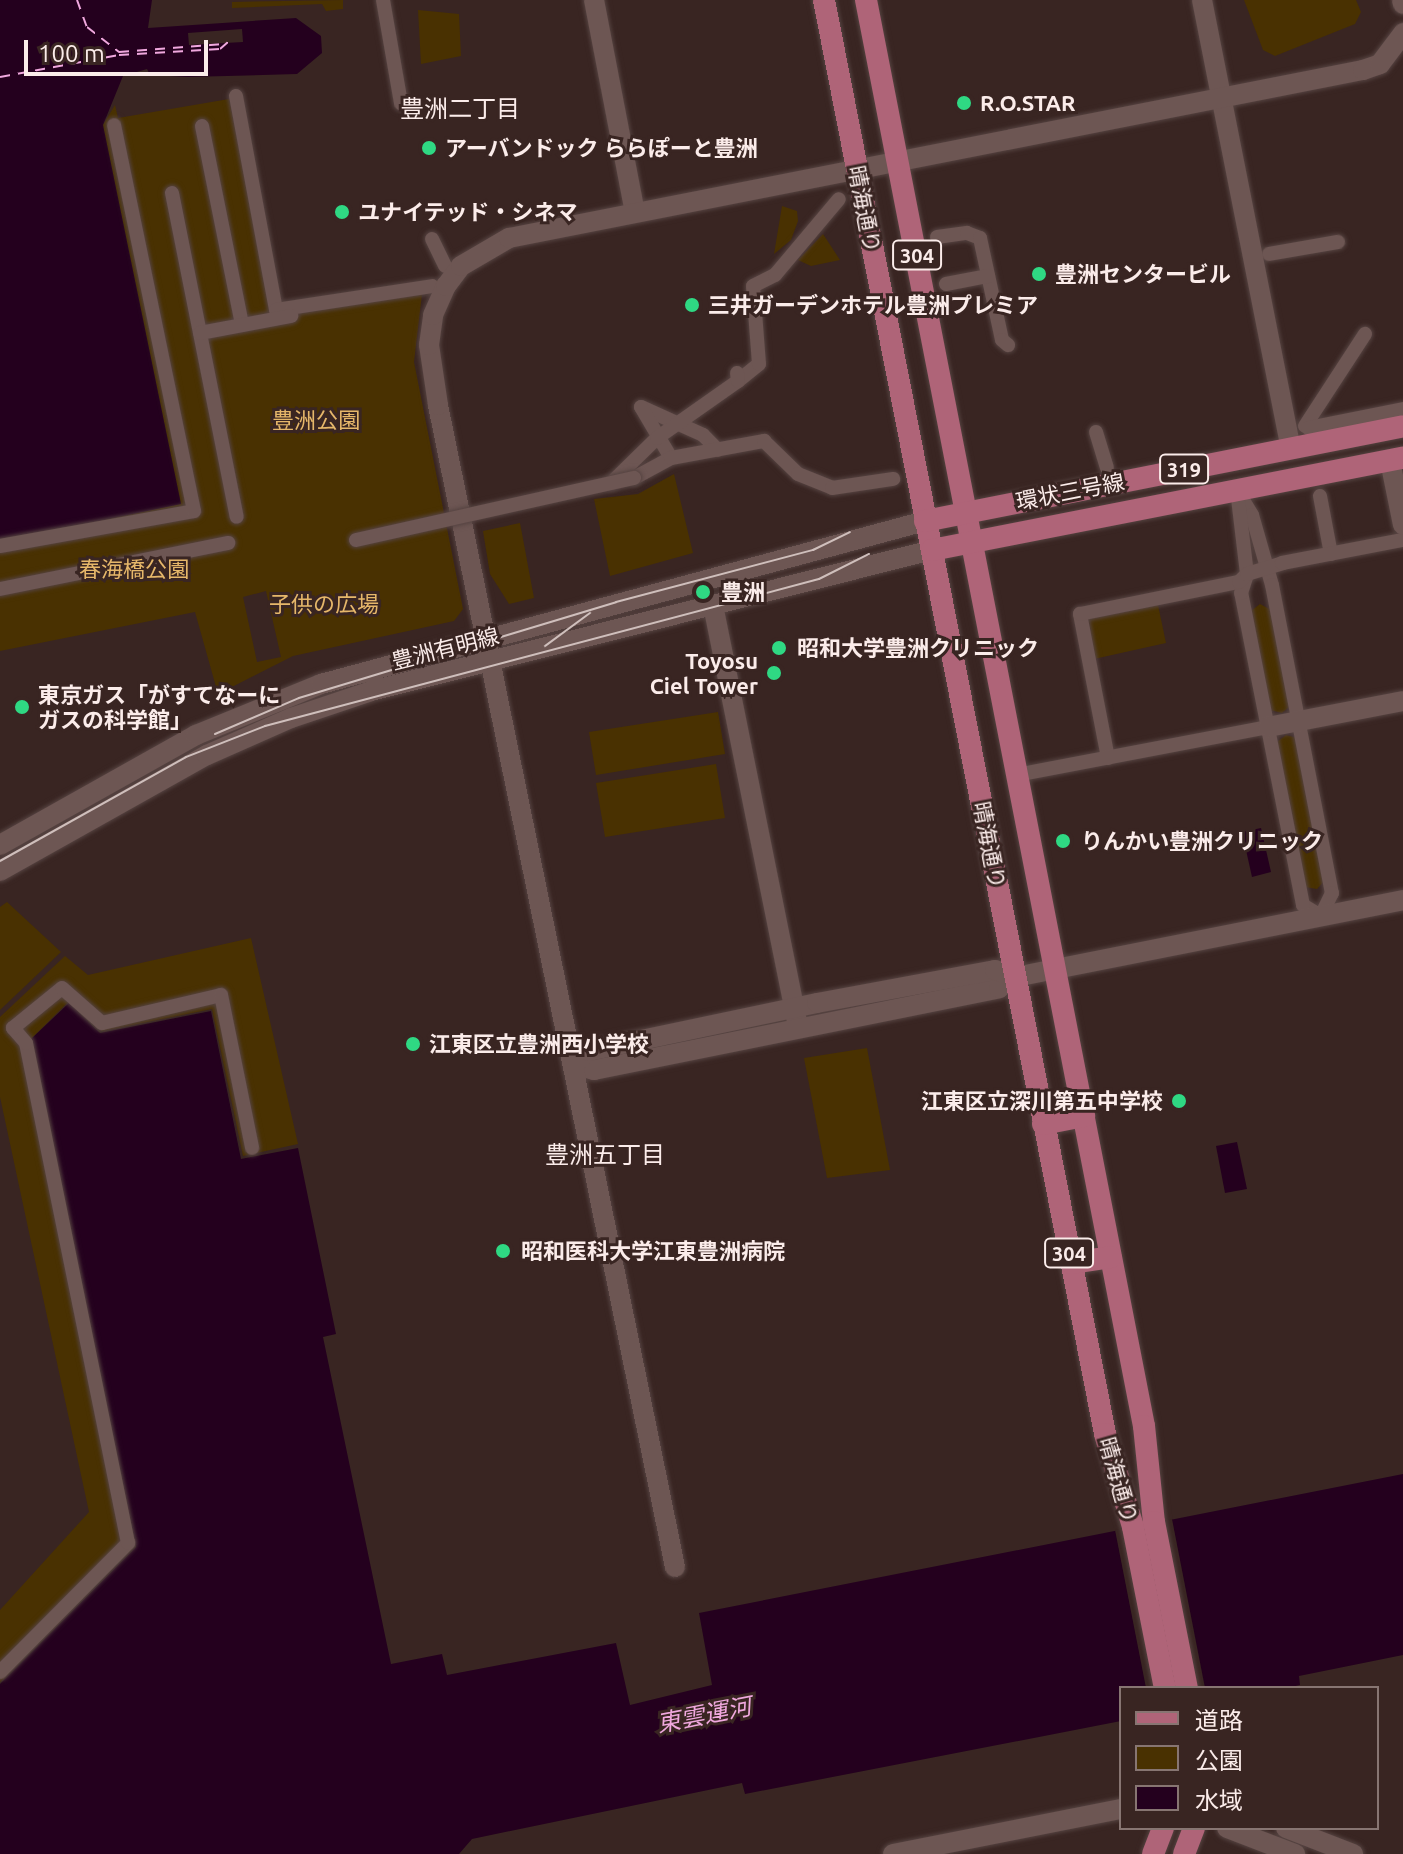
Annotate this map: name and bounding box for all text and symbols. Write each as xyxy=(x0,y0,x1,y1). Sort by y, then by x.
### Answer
scale bar xyxy=(28,24,212,74)
text: 100 m xyxy=(38,40,105,67)
place label: R.O.STAR xyxy=(980,90,1075,116)
marker: R.O.STAR xyxy=(955,94,973,112)
district label: 豊洲二丁目 xyxy=(400,95,520,123)
place label: アーバンドック ららぽーと豊洲 xyxy=(445,135,757,161)
marker: アーバンドック ららぽーと豊洲 xyxy=(420,139,438,157)
street label: 晴海通り xyxy=(844,163,886,255)
place label: ユナイテッド・シネマ xyxy=(358,199,578,225)
marker: ユナイテッド・シネマ xyxy=(333,203,351,221)
road number: 304 xyxy=(891,239,943,271)
place label: 豊洲センタービル xyxy=(1055,261,1231,287)
marker: 豊洲センタービル xyxy=(1030,265,1048,283)
place label: 三井ガーデンホテル豊洲プレミア xyxy=(708,292,1038,318)
marker: 三井ガーデンホテル豊洲プレミア xyxy=(683,296,701,314)
park label: 豊洲公園 xyxy=(272,407,360,433)
road number: 319 xyxy=(1158,453,1210,485)
street label: 環状三号線 xyxy=(1013,468,1127,514)
park label: 春海橋公園 xyxy=(79,556,189,582)
place label: 豊洲 xyxy=(721,579,765,605)
marker: 豊洲 xyxy=(692,581,714,603)
park label: 子供の広場 xyxy=(269,591,379,617)
street label: 豊洲有明線 xyxy=(388,622,502,674)
place label: 昭和大学豊洲クリニック xyxy=(797,635,1039,661)
marker: 昭和大学豊洲クリニック xyxy=(768,637,790,659)
place label: Toyosu Ciel Tower xyxy=(650,647,758,698)
marker: Toyosu Ciel Tower xyxy=(765,664,783,682)
place label: 東京ガス「がすてなーに ガスの科学館」 xyxy=(38,681,280,732)
marker: 東京ガス「がすてなーに ガスの科学館」 xyxy=(13,698,31,716)
street label: 晴海通り xyxy=(969,799,1011,891)
place label: りんかい豊洲クリニック xyxy=(1081,828,1323,854)
marker: りんかい豊洲クリニック xyxy=(1052,830,1074,852)
place label: 江東区立豊洲西小学校 xyxy=(429,1031,649,1057)
marker: 江東区立豊洲西小学校 xyxy=(404,1035,422,1053)
place label: 江東区立深川第五中学校 xyxy=(921,1088,1163,1114)
marker: 江東区立深川第五中学校 xyxy=(1170,1092,1188,1110)
district label: 豊洲五丁目 xyxy=(545,1141,665,1169)
road number: 304 xyxy=(1043,1237,1095,1269)
place label: 昭和医科大学江東豊洲病院 xyxy=(521,1238,785,1264)
marker: 昭和医科大学江東豊洲病院 xyxy=(492,1240,514,1262)
street label: 晴海通り xyxy=(1094,1434,1144,1526)
legend xyxy=(1119,1686,1379,1830)
water label: 東雲運河 xyxy=(654,1692,754,1738)
text: 道路 xyxy=(1195,1707,1243,1734)
text: 公園 xyxy=(1195,1747,1243,1774)
text: 水域 xyxy=(1195,1787,1243,1814)

